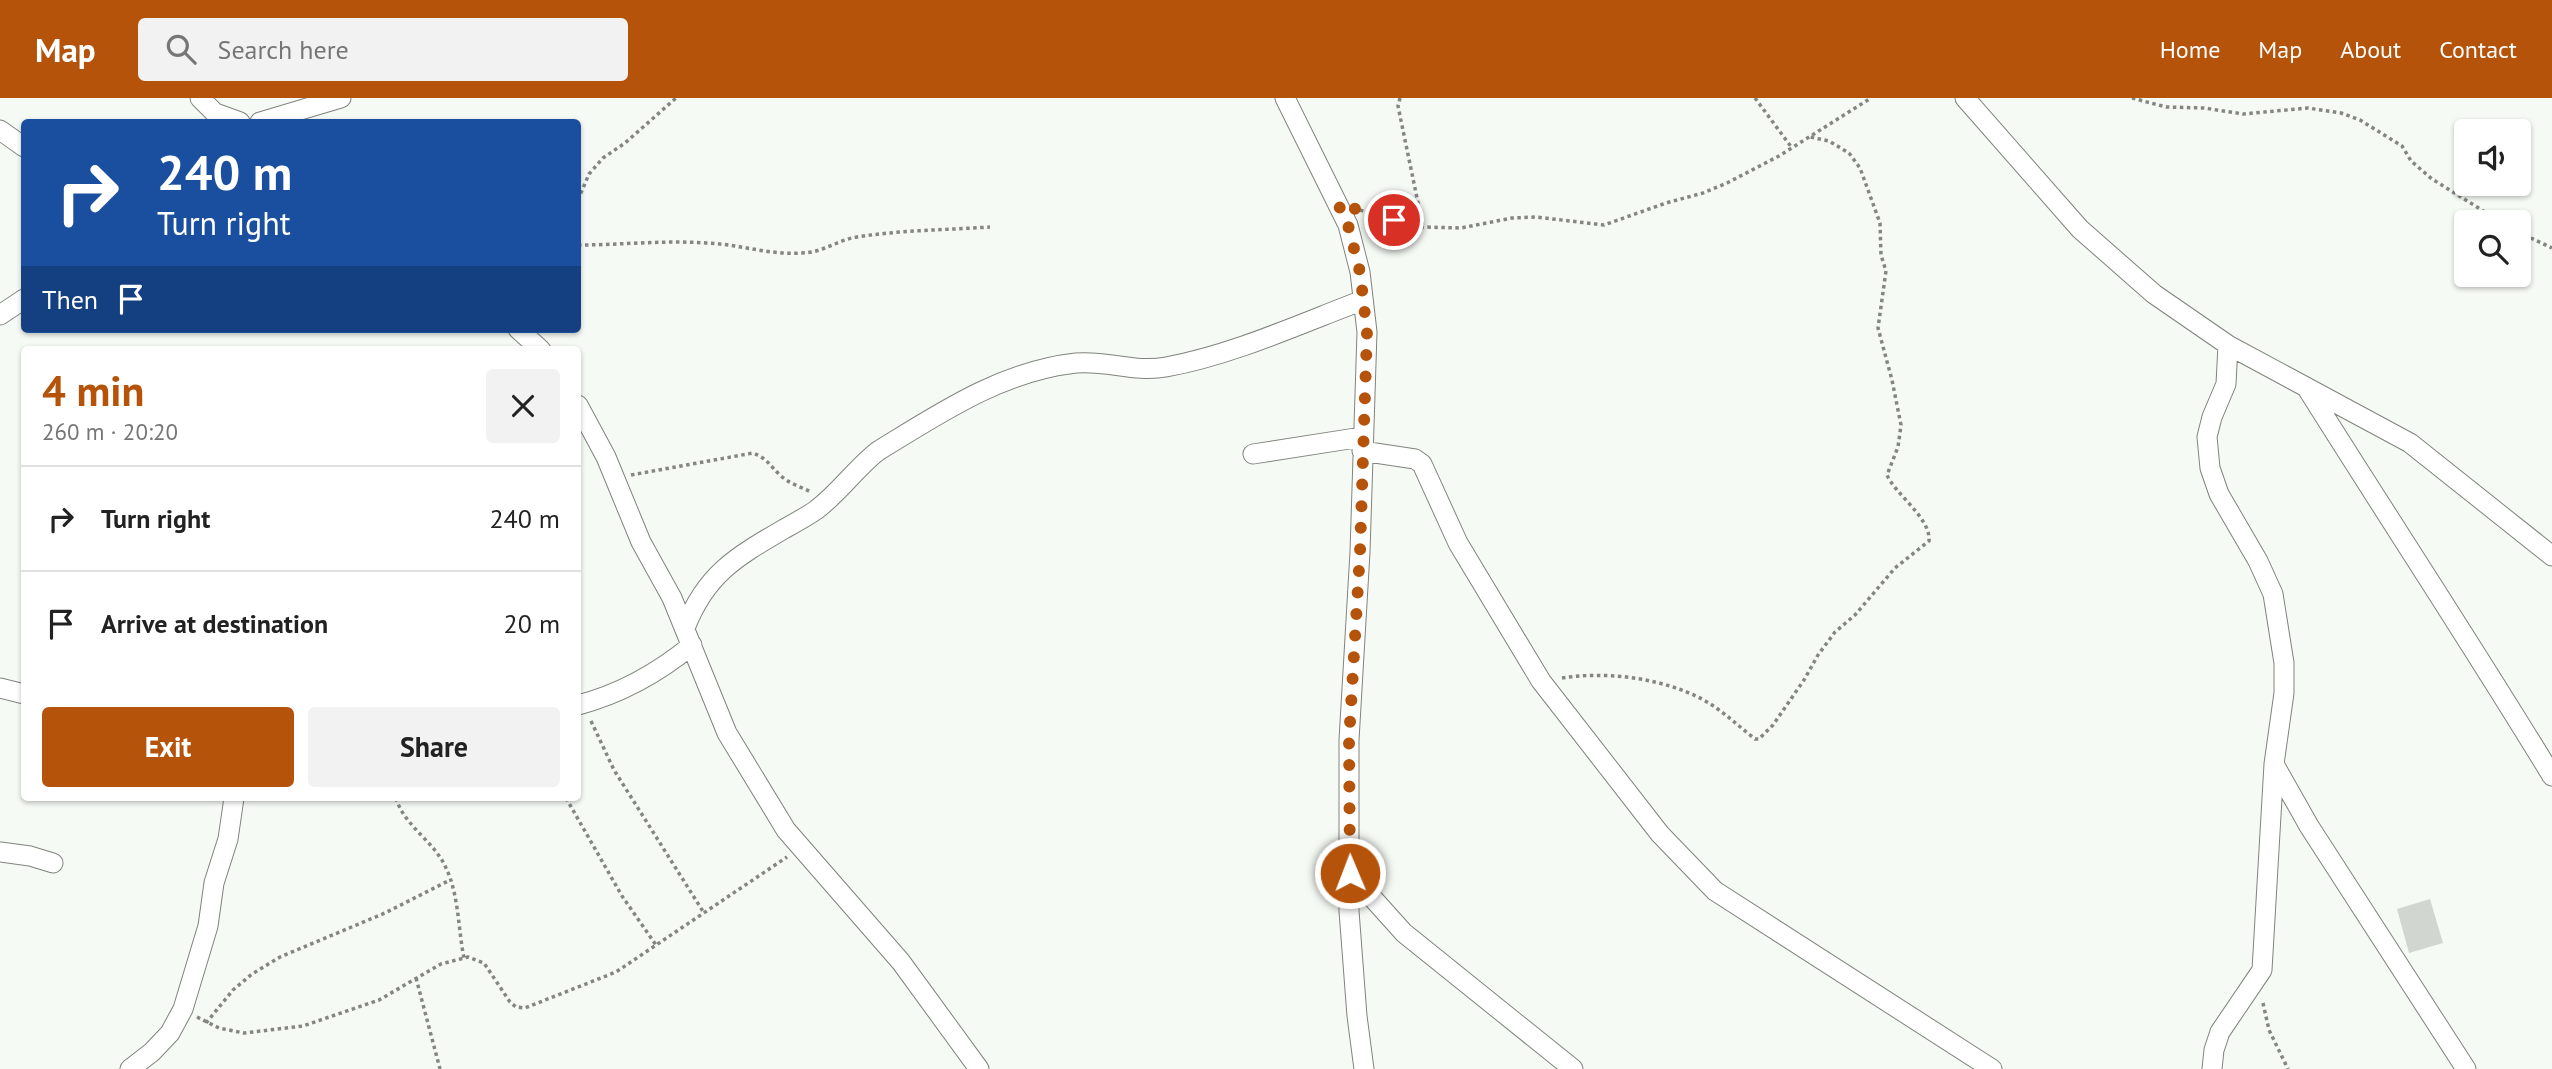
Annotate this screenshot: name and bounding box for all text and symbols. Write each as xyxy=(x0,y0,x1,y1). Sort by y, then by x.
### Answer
search box xyxy=(138,18,628,81)
text: Map xyxy=(35,28,96,71)
icon: search xyxy=(162,30,200,68)
text: Search here xyxy=(218,33,349,66)
text: Home xyxy=(2160,34,2220,65)
text: Map xyxy=(2258,34,2302,65)
text: About xyxy=(2340,34,2401,65)
text: Contact xyxy=(2439,34,2517,65)
map controls xyxy=(2454,119,2531,287)
button: sound xyxy=(2454,119,2531,196)
text: 240 m xyxy=(157,140,292,204)
icon: right xyxy=(42,147,133,238)
pin xyxy=(1364,190,1424,250)
icon: arrive xyxy=(1375,201,1413,239)
text: Turn right xyxy=(157,202,291,244)
button: search xyxy=(2454,210,2531,287)
icon: arrive xyxy=(112,280,150,318)
text: Then xyxy=(42,283,98,316)
text: 4 min xyxy=(42,363,144,418)
button: close xyxy=(486,369,560,443)
text: 260 m · 20:20 xyxy=(42,417,178,446)
icon: right xyxy=(42,500,80,538)
text: Turn right xyxy=(101,502,210,535)
text: 240 m xyxy=(489,502,560,535)
icon: arrive xyxy=(42,605,80,643)
text: Arrive at destination xyxy=(101,607,328,640)
text: 20 m xyxy=(504,607,560,640)
button: Exit xyxy=(42,707,294,787)
button: Share xyxy=(308,707,560,787)
position arrow xyxy=(1313,836,1387,910)

